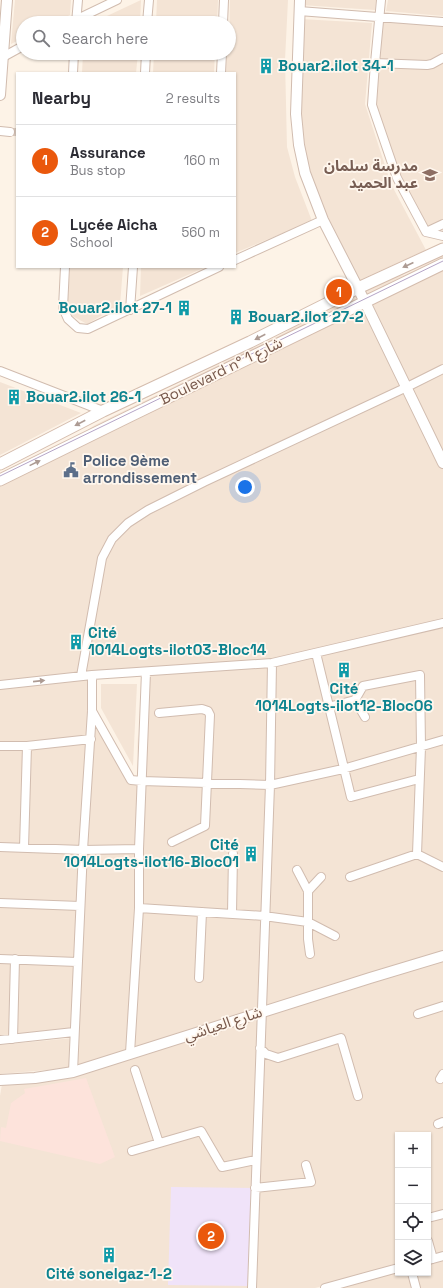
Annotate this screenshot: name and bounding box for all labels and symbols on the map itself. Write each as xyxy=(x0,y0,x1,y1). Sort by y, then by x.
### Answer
place label: Bouar2.ilot 34-1 xyxy=(278,56,394,75)
building icon: Bouar2.ilot 34-1 xyxy=(257,57,275,75)
place label: مدرسة سلمان عبد الحميد xyxy=(324,156,418,192)
school or university icon: مدرسة سلمان عبد الحميد xyxy=(421,166,439,184)
one-way arrow xyxy=(402,262,413,268)
pin: 1 xyxy=(326,277,352,307)
place label: Bouar2.ilot 27-1 xyxy=(58,298,172,317)
building icon: Bouar2.ilot 27-1 xyxy=(175,299,193,317)
place label: Bouar2.ilot 27-2 xyxy=(248,307,364,326)
building icon: Bouar2.ilot 27-2 xyxy=(227,308,245,326)
street label: Boulevard n° شارع 1 xyxy=(156,333,287,411)
one-way arrow xyxy=(254,333,266,340)
place label: Bouar2.ilot 26-1 xyxy=(26,387,141,406)
building icon: Bouar2.ilot 26-1 xyxy=(5,388,23,406)
one-way arrow xyxy=(74,420,86,426)
place label: Police 9ème arrondissement xyxy=(83,451,197,487)
one-way arrow xyxy=(29,460,41,466)
public building icon: Police 9ème arrondissement xyxy=(62,461,80,479)
your location xyxy=(235,477,255,497)
place label: Cité 1014Logts-ilot03-Bloc14 xyxy=(88,623,267,659)
building icon: Cité 1014Logts-ilot03-Bloc14 xyxy=(67,633,85,651)
building icon: Cité 1014Logts-ilot12-Bloc06 xyxy=(335,661,353,679)
one-way arrow xyxy=(33,678,45,684)
place label: Cité 1014Logts-ilot12-Bloc06 xyxy=(255,679,433,715)
place label: Cité 1014Logts-ilot16-Bloc01 xyxy=(63,835,239,871)
building icon: Cité 1014Logts-ilot16-Bloc01 xyxy=(242,845,260,863)
street label: شارع العياشي xyxy=(181,1002,266,1048)
pin: 2 xyxy=(198,1221,224,1251)
building icon: Cité sonelgaz-1-2 xyxy=(100,1246,118,1264)
place label: Cité sonelgaz-1-2 xyxy=(46,1264,172,1283)

